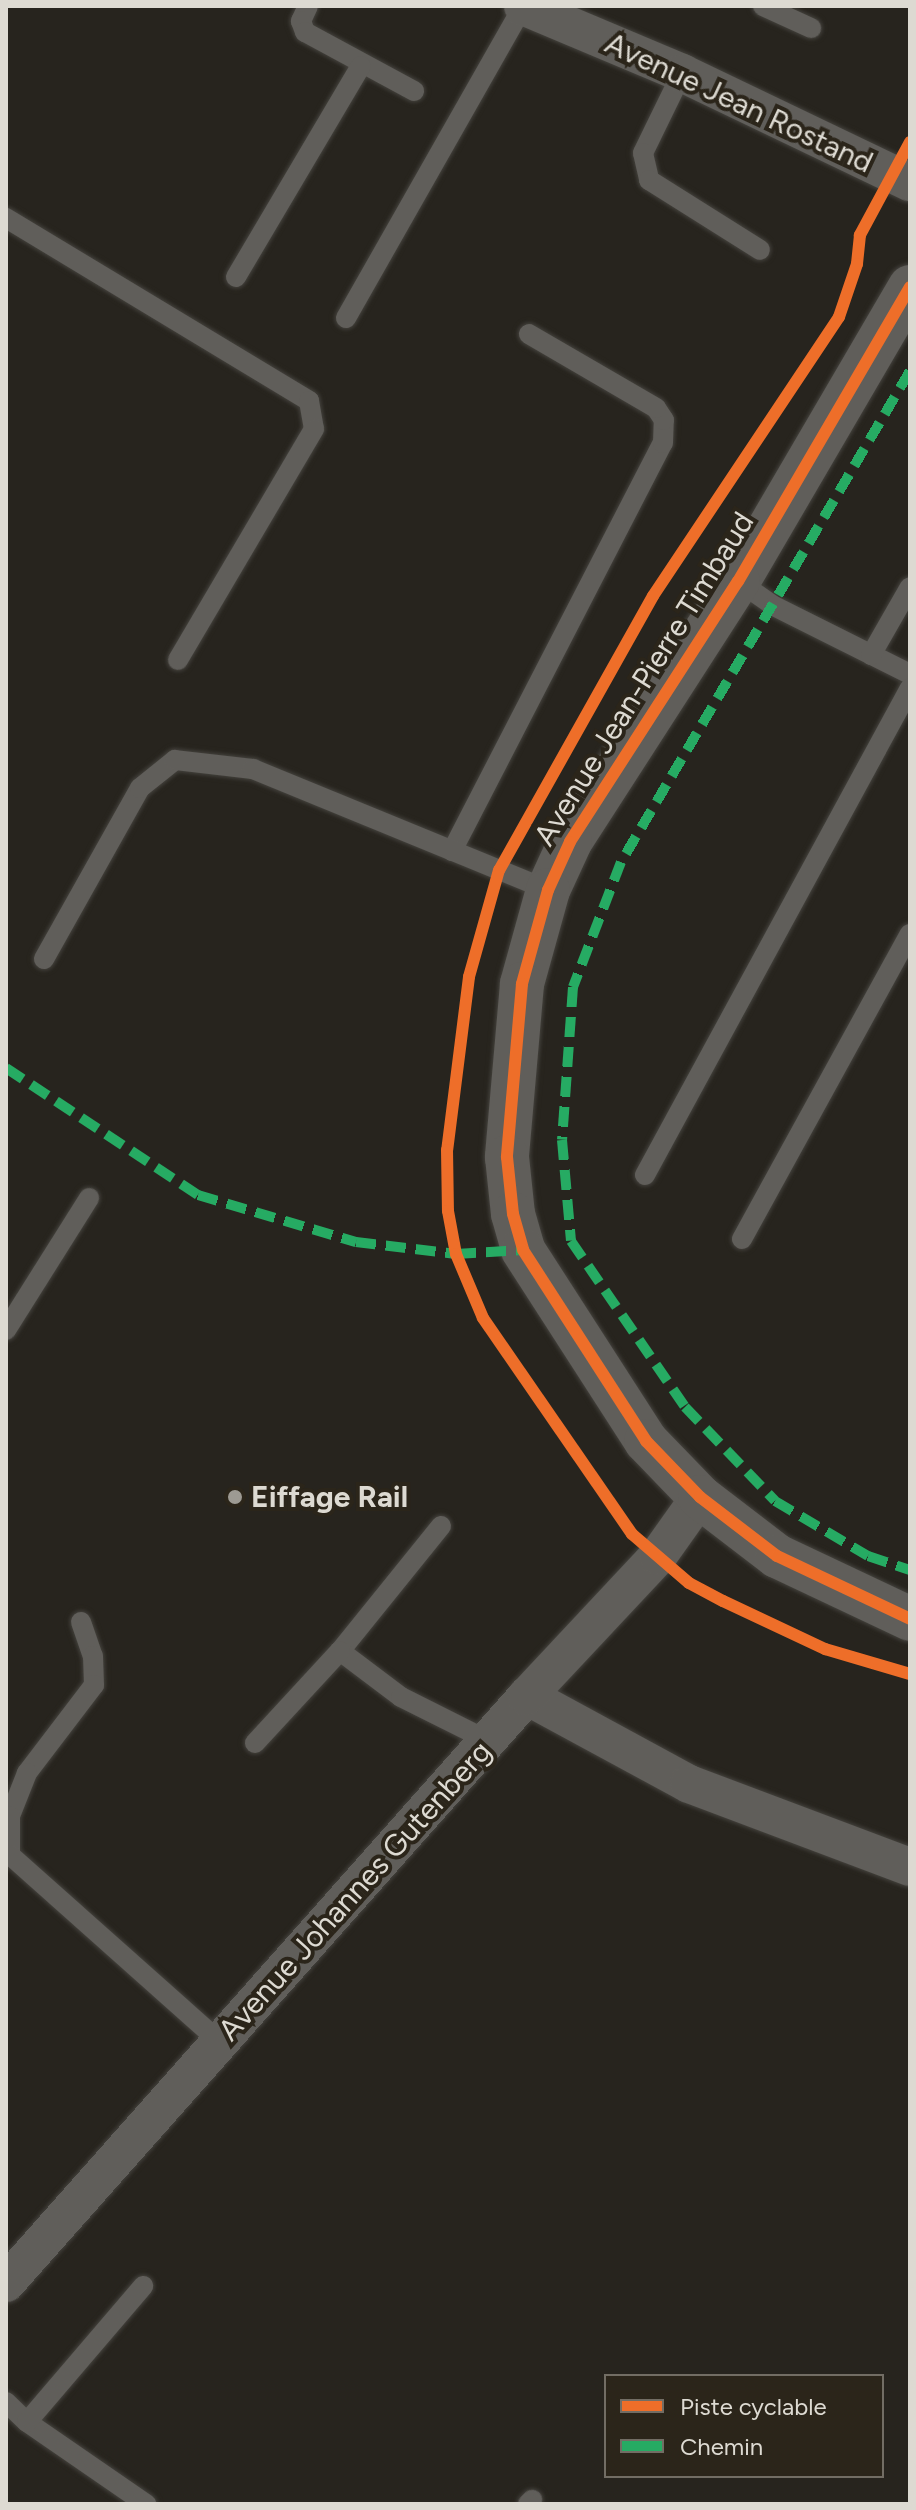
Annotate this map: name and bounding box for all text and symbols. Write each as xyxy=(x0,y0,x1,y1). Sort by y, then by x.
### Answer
street label: Avenue Jean Rostand xyxy=(599,25,879,181)
street label: Avenue Jean-Pierre Timbaud xyxy=(526,506,762,852)
place label: Eiffage Rail xyxy=(251,1479,408,1515)
marker: Eiffage Rail xyxy=(226,1488,244,1506)
street label: Avenue Johannes Gutenberg xyxy=(211,1734,499,2048)
legend xyxy=(604,2374,884,2478)
text: Piste cyclable xyxy=(680,2392,827,2421)
text: Chemin xyxy=(680,2432,763,2461)

